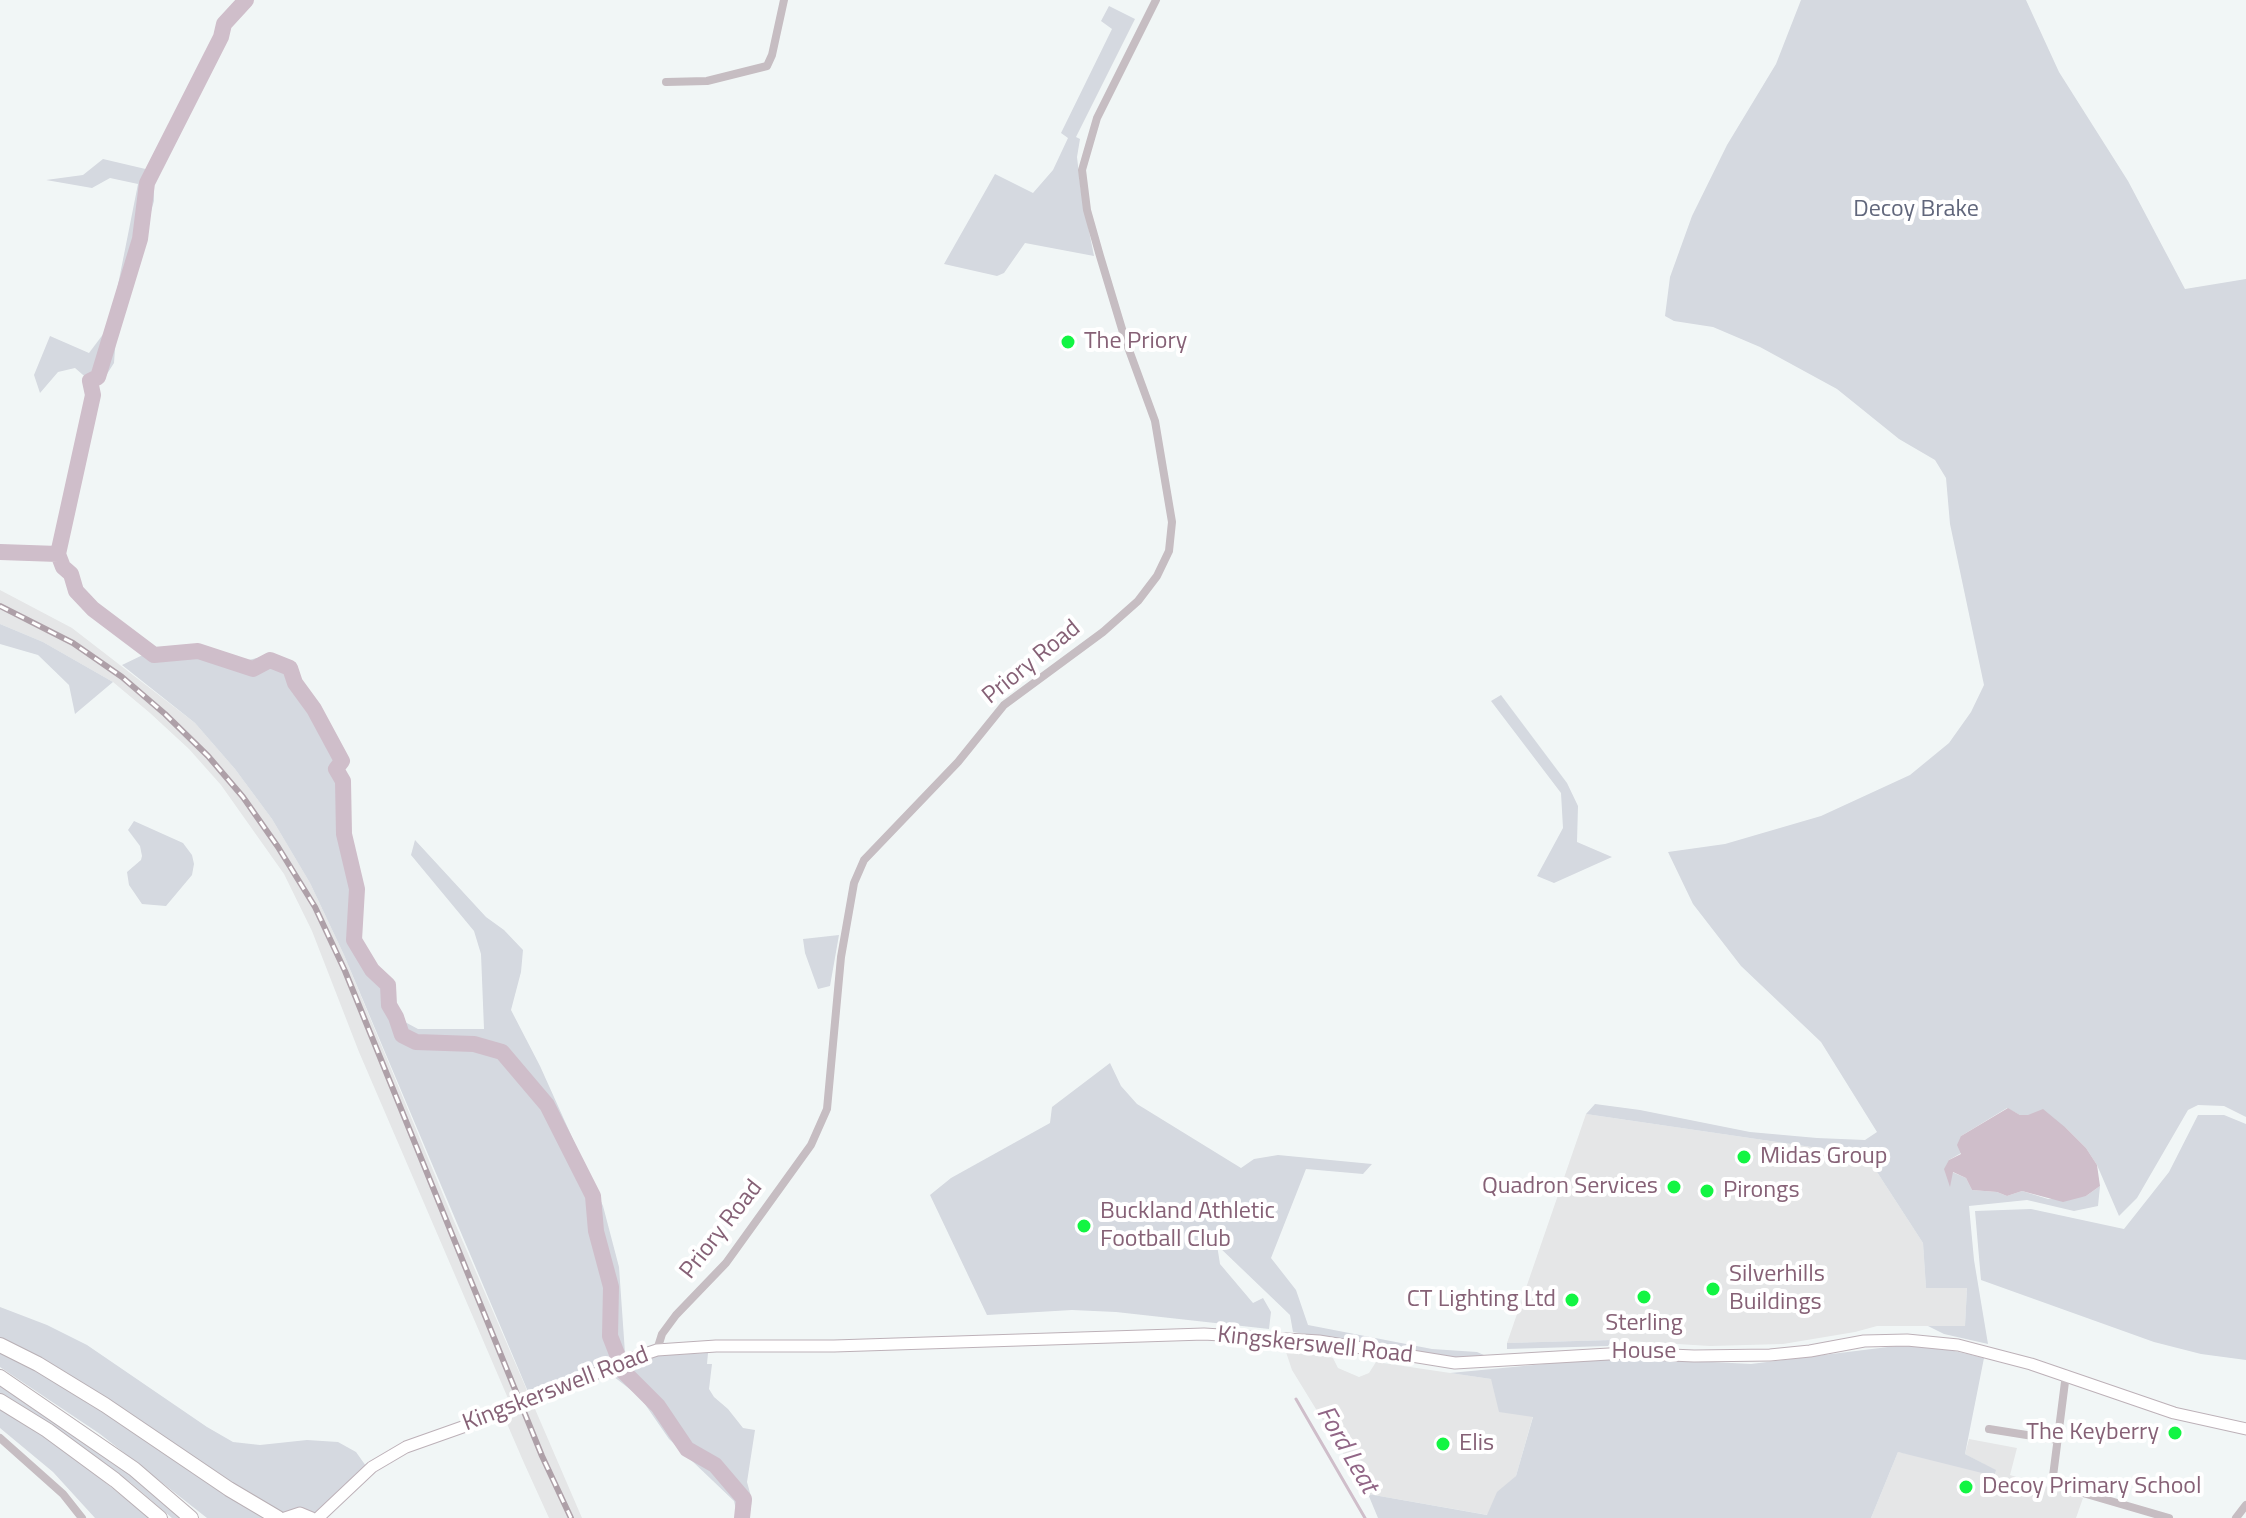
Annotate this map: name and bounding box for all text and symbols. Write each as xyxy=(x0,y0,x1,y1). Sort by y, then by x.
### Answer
park label: Decoy Brake xyxy=(1853,196,1979,224)
place label: The Priory xyxy=(1084,328,1187,356)
marker: The Priory xyxy=(1059,333,1077,351)
street label: Priory Road xyxy=(977,615,1087,711)
place label: Midas Group xyxy=(1760,1143,1887,1171)
marker: Midas Group xyxy=(1735,1148,1753,1166)
place label: Quadron Services xyxy=(1482,1173,1658,1201)
street label: Priory Road xyxy=(674,1175,770,1285)
place label: Pirongs xyxy=(1723,1177,1800,1205)
marker: Quadron Services xyxy=(1665,1178,1683,1196)
marker: Pirongs xyxy=(1698,1182,1716,1200)
place label: Buckland Athletic Football Club xyxy=(1100,1198,1275,1254)
marker: Buckland Athletic Football Club xyxy=(1075,1217,1093,1235)
place label: Silverhills Buildings xyxy=(1729,1261,1825,1317)
marker: Silverhills Buildings xyxy=(1704,1280,1722,1298)
place label: CT Lighting Ltd xyxy=(1407,1286,1556,1314)
marker: Sterling House xyxy=(1635,1288,1653,1306)
marker: CT Lighting Ltd xyxy=(1563,1291,1581,1309)
place label: Sterling House xyxy=(1605,1310,1683,1366)
street label: Kingskerswell Road xyxy=(1216,1321,1414,1371)
street label: Kingskerswell Road xyxy=(459,1341,653,1439)
water label: Ford Leat xyxy=(1309,1401,1383,1499)
place label: The Keyberry xyxy=(2026,1419,2159,1447)
marker: The Keyberry xyxy=(2166,1424,2184,1442)
place label: Elis xyxy=(1459,1430,1494,1458)
marker: Elis xyxy=(1434,1435,1452,1453)
place label: Decoy Primary School xyxy=(1982,1473,2202,1501)
marker: Decoy Primary School xyxy=(1957,1478,1975,1496)

